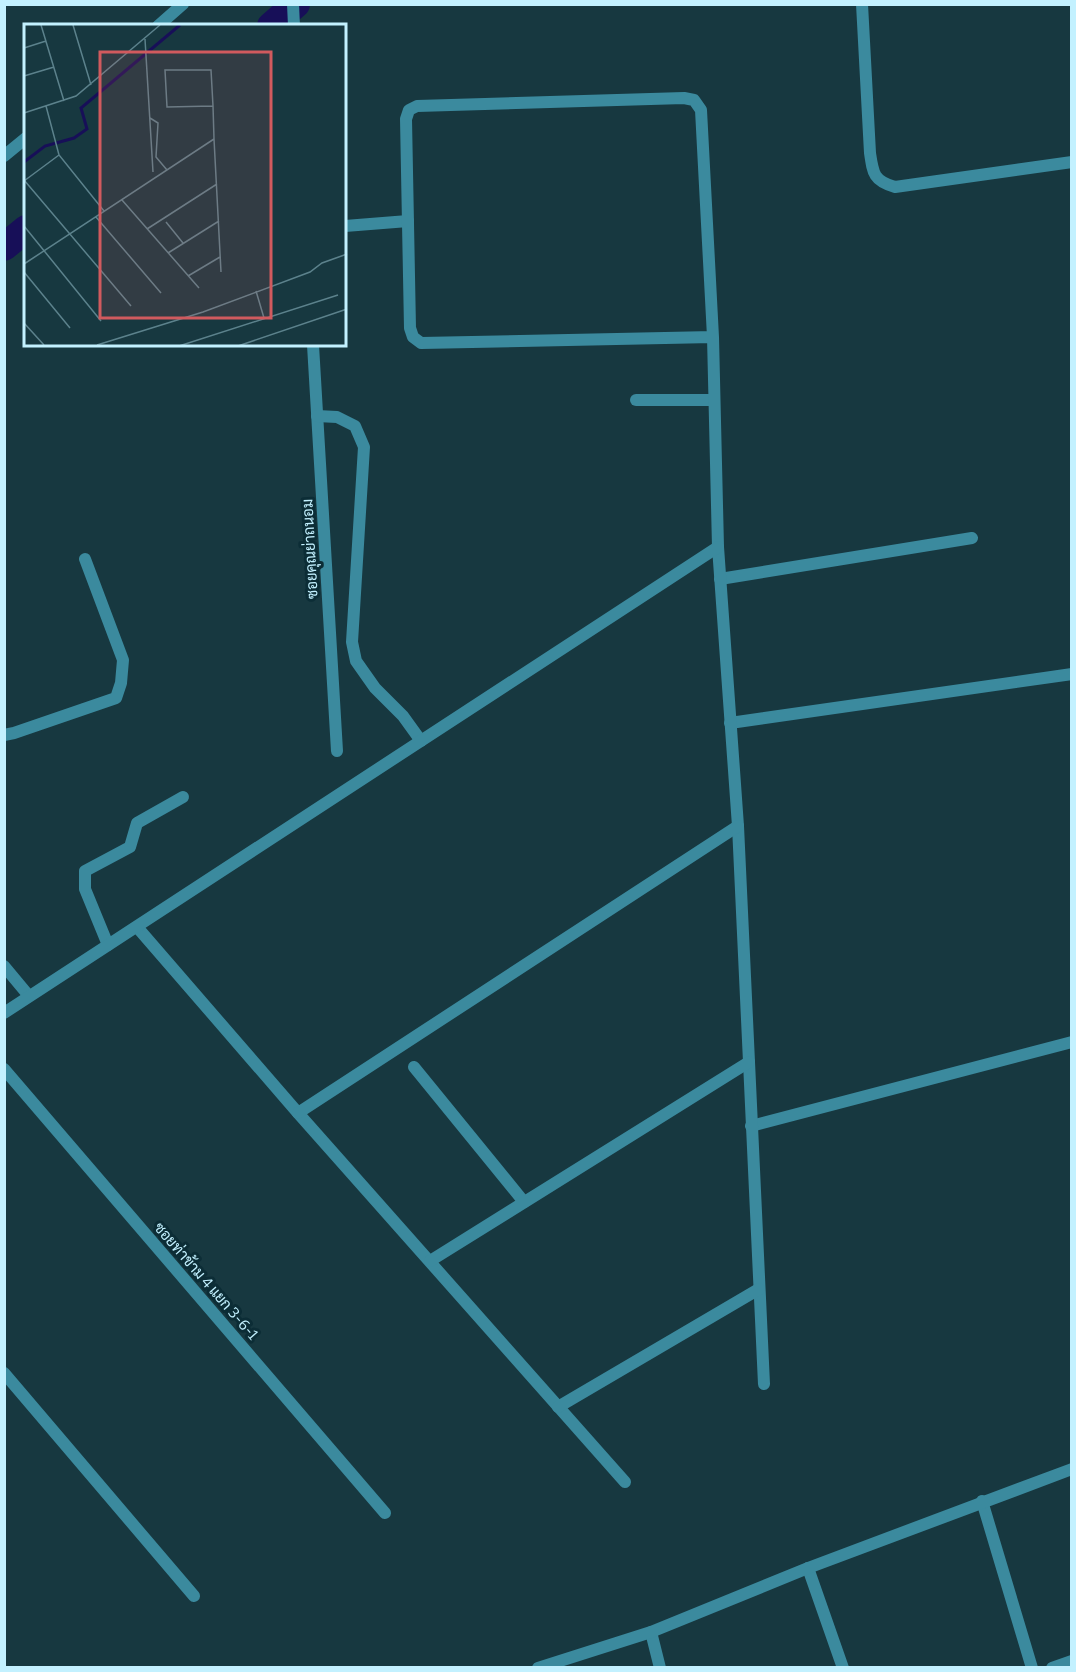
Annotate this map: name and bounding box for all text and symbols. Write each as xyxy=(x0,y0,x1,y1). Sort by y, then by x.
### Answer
inset map xyxy=(24,24,346,346)
street label: ซอยคุณย่าถนอม xyxy=(297,498,324,600)
street label: ซอยท่าข้าม 4 แยก 3-6-1 xyxy=(150,1218,263,1343)

